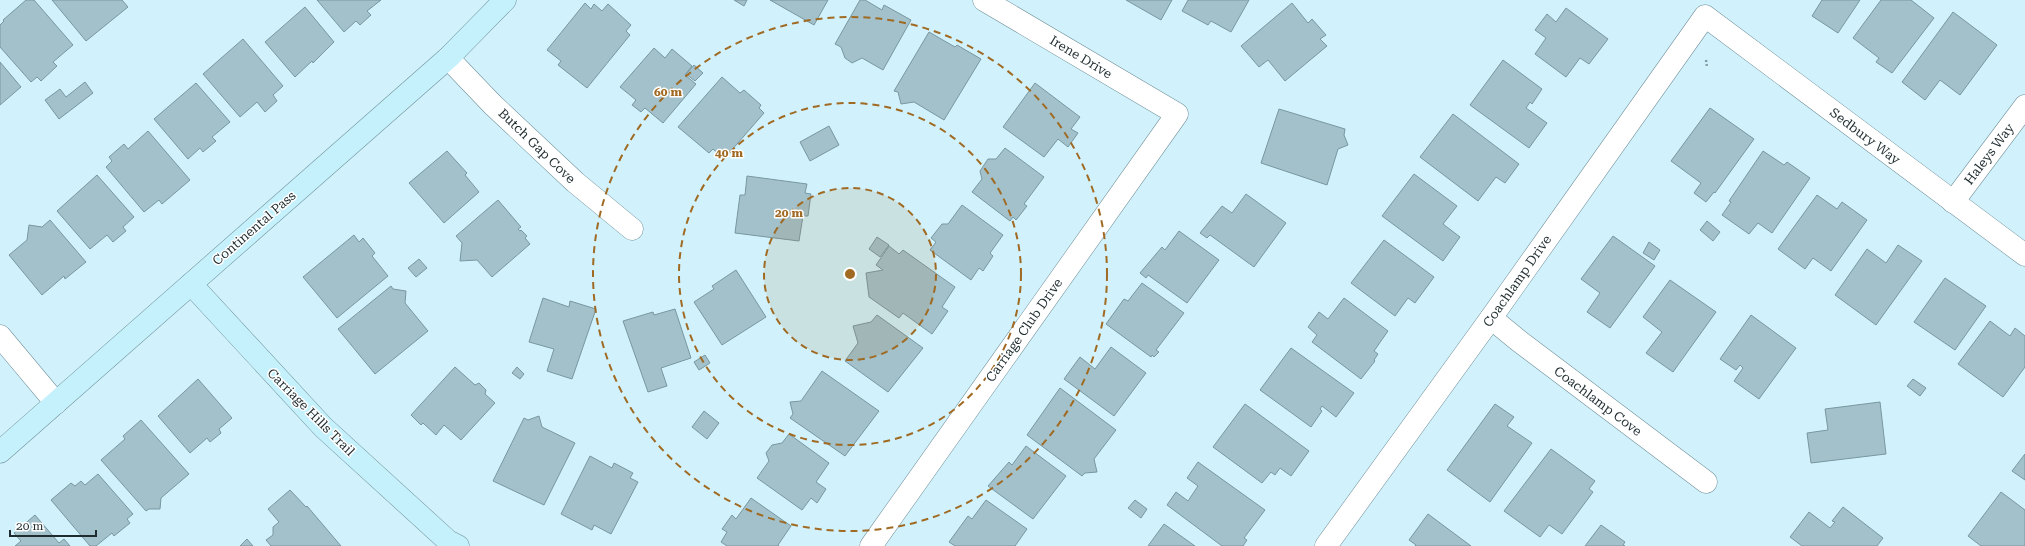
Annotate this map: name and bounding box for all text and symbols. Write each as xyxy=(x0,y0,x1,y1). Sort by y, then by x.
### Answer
street label: Irene Drive xyxy=(1047,33,1115,81)
text: 60 m xyxy=(654,85,682,99)
street label: Sedbury Way xyxy=(1827,105,1903,167)
street label: Butch Gap Cove xyxy=(495,106,579,186)
street label: Haleys Way xyxy=(1961,120,2017,188)
text: 40 m xyxy=(715,146,743,160)
street label: Continental Pass xyxy=(209,188,299,268)
text: 20 m xyxy=(775,206,803,220)
street label: Coachlamp Drive xyxy=(1480,232,1554,330)
centre of rings xyxy=(843,267,857,281)
street label: Carriage Club Drive xyxy=(983,275,1065,385)
street label: Coachlamp Cove xyxy=(1551,363,1645,439)
street label: Carriage Hills Trail xyxy=(264,365,358,459)
scale bar xyxy=(10,512,96,538)
text: 20 m xyxy=(16,519,43,533)

